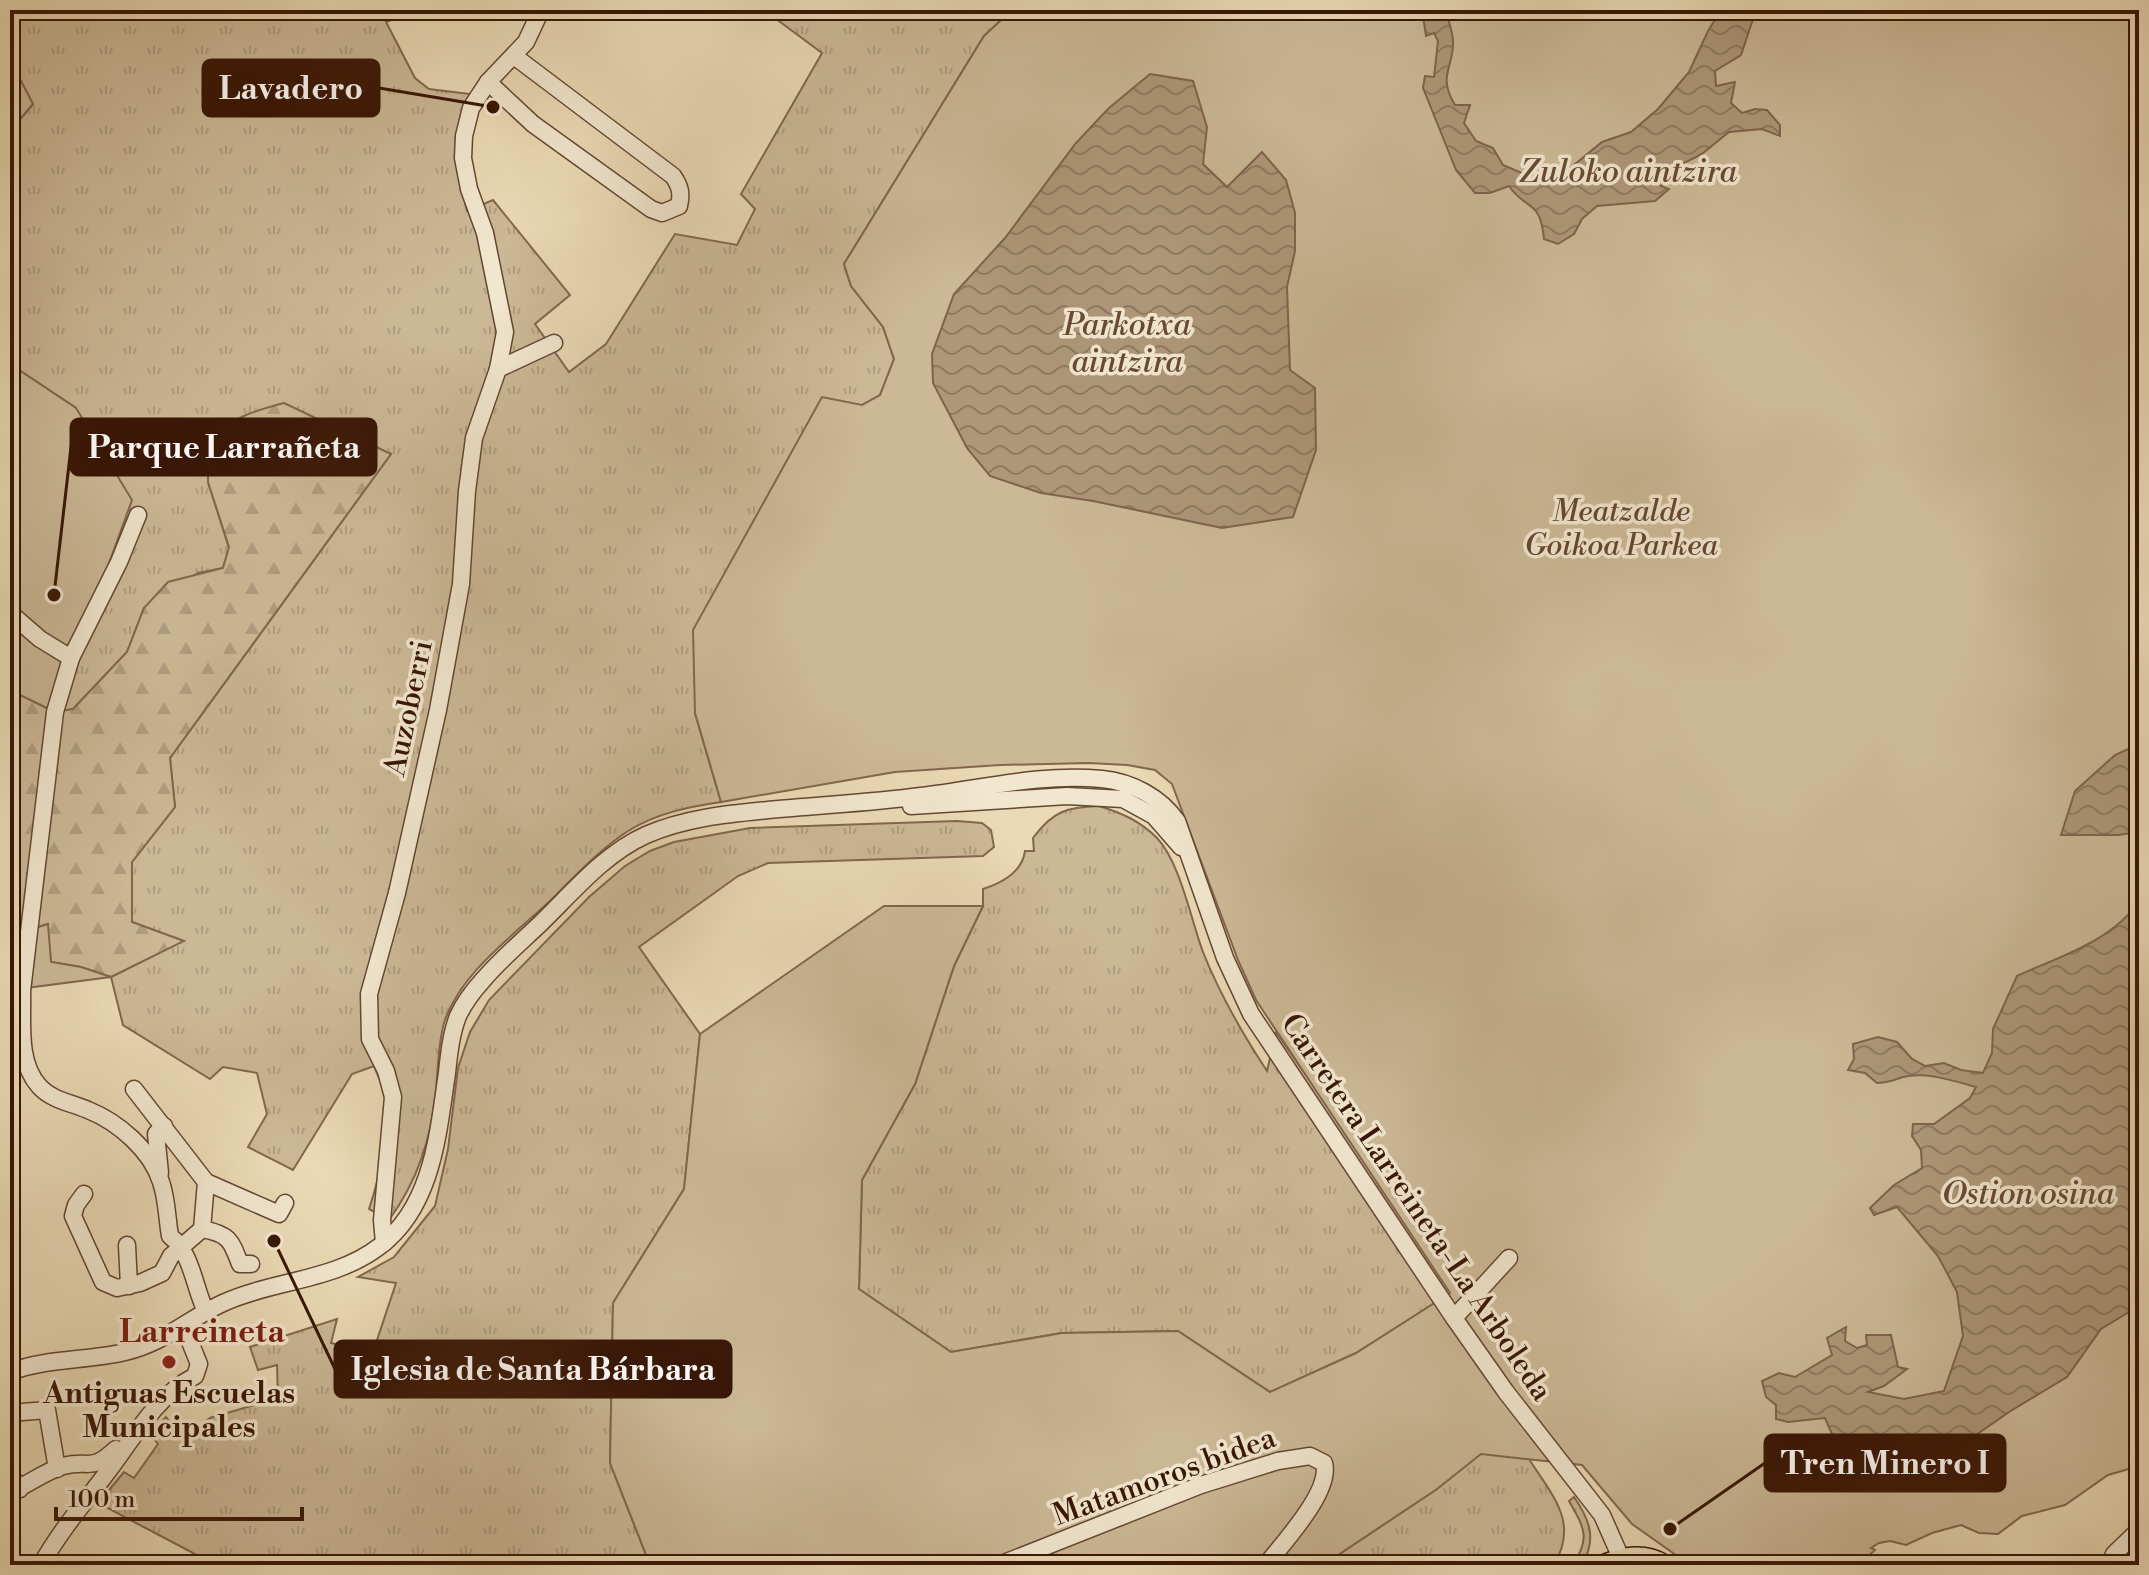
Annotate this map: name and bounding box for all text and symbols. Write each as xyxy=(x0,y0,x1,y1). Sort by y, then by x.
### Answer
callout: Lavadero xyxy=(203,60,379,116)
text: Lavadero xyxy=(219,69,363,109)
water label: Zuloko aintzira xyxy=(1519,152,1737,192)
water label: Parkotxa aintzira xyxy=(1062,305,1191,382)
callout: Parque Larrañeta xyxy=(71,419,376,475)
text: Parque Larrañeta xyxy=(88,428,361,468)
park label: Meatzalde Goikoa Parkea xyxy=(1524,493,1718,565)
street label: Auzoberri xyxy=(376,637,442,781)
street label: Carretera Larreineta-La Arboleda xyxy=(1272,1007,1561,1409)
water label: Ostion osina xyxy=(1942,1174,2115,1214)
district label: Larreineta xyxy=(119,1312,285,1352)
callout: Iglesia de Santa Bárbara xyxy=(335,1341,731,1397)
text: Iglesia de Santa Bárbara xyxy=(351,1350,716,1390)
marker: Antiguas Escuelas Municipales xyxy=(160,1353,178,1371)
place label: Antiguas Escuelas Municipales xyxy=(42,1375,295,1447)
street label: Matamoros bidea xyxy=(1048,1419,1282,1535)
callout: Tren Minero I xyxy=(1765,1435,2005,1491)
text: Tren Minero I xyxy=(1781,1444,1989,1484)
scale bar xyxy=(56,1471,302,1521)
text: 100 m xyxy=(68,1485,135,1515)

